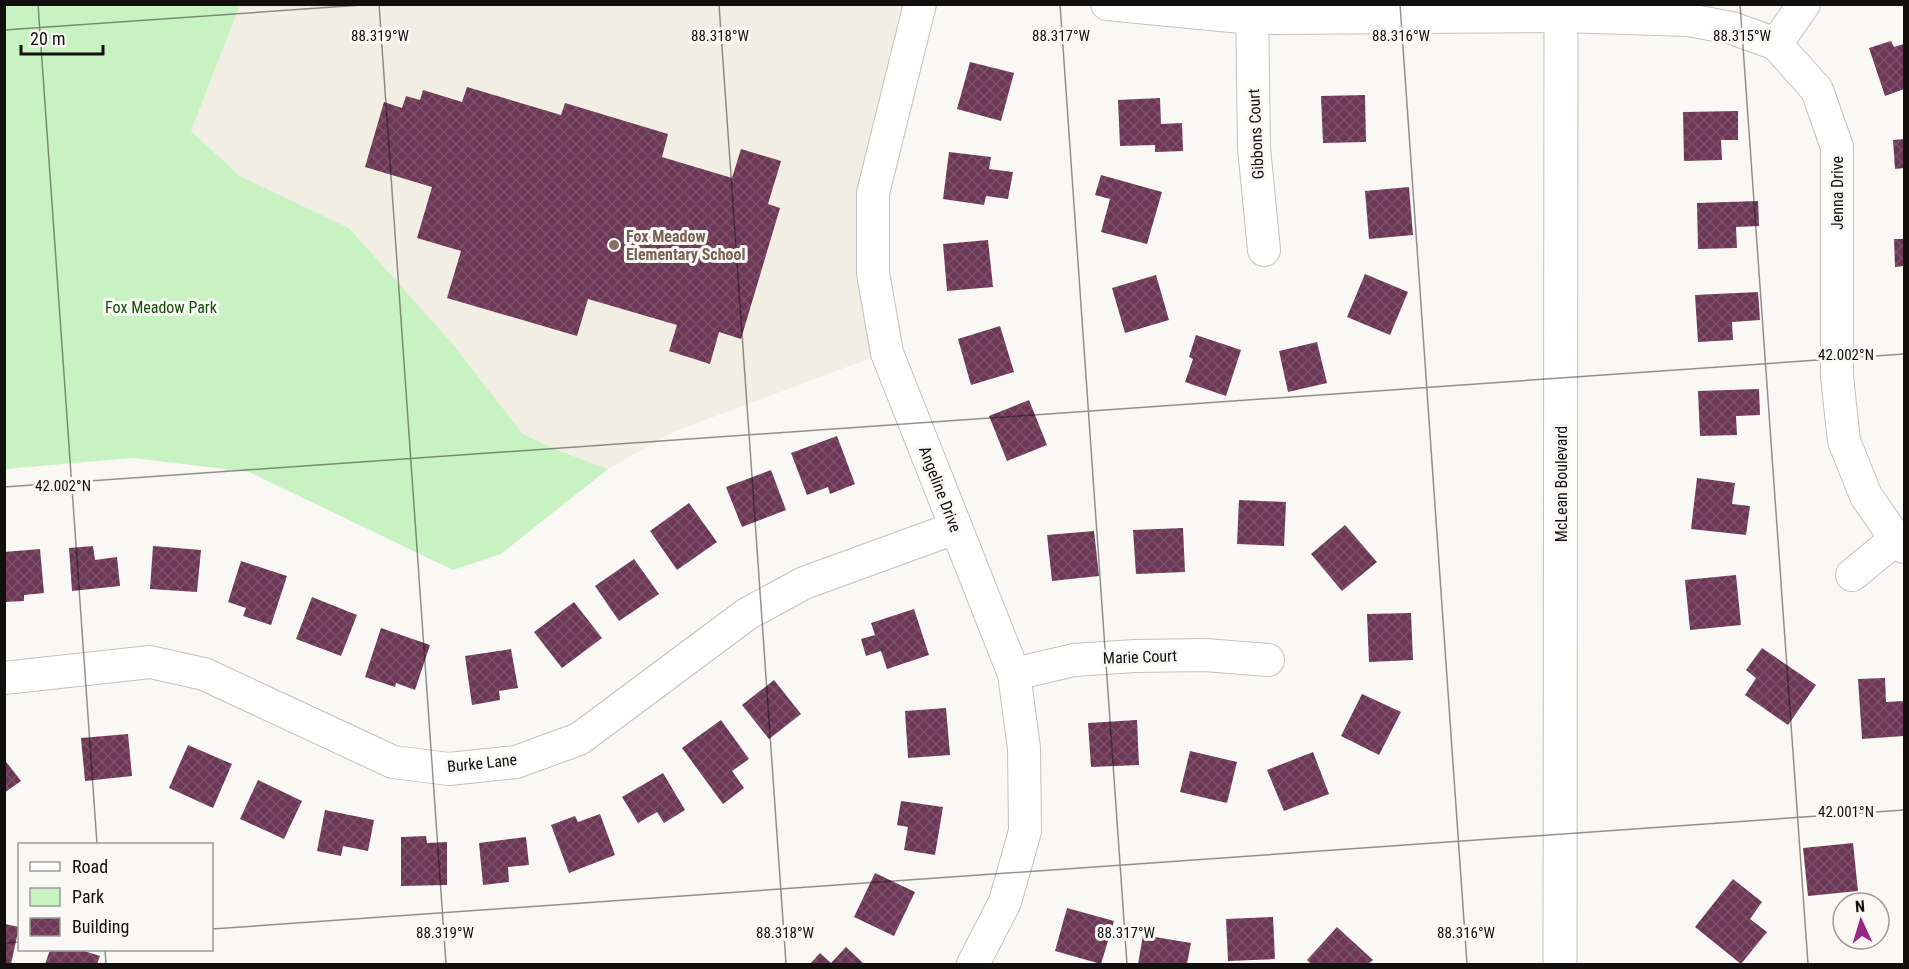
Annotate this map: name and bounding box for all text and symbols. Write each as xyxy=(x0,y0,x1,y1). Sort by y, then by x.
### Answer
scale bar xyxy=(21,18,104,56)
text: 88.319°W xyxy=(351,27,410,45)
text: 88.318°W xyxy=(691,27,750,45)
text: 88.317°W xyxy=(1032,27,1091,45)
text: 88.316°W xyxy=(1372,27,1431,45)
text: 88.315°W xyxy=(1713,27,1772,45)
text: 20 m xyxy=(30,28,65,49)
street label: Gibbons Court xyxy=(1244,88,1268,180)
street label: Jenna Drive xyxy=(1828,156,1847,230)
place label: Fox Meadow Elementary School xyxy=(626,227,745,264)
marker: Fox Meadow Elementary School xyxy=(607,238,621,252)
park label: Fox Meadow Park xyxy=(105,298,218,317)
text: 42.002°N xyxy=(1818,346,1874,364)
street label: McLean Boulevard xyxy=(1552,426,1571,542)
street label: Angeline Drive xyxy=(915,443,965,535)
text: 42.002°N xyxy=(35,477,91,495)
street label: Marie Court xyxy=(1103,646,1178,668)
street label: Burke Lane xyxy=(446,750,518,776)
text: 42.001°N xyxy=(1818,803,1874,821)
legend xyxy=(18,843,213,951)
text: Road xyxy=(72,856,108,877)
text: Park xyxy=(72,886,104,907)
north arrow xyxy=(1831,891,1891,951)
text: N xyxy=(1854,897,1866,916)
text: Building xyxy=(72,916,129,937)
text: 88.319°W xyxy=(416,924,475,942)
text: 88.318°W xyxy=(756,924,815,942)
text: 88.317°W xyxy=(1097,924,1156,942)
text: 88.316°W xyxy=(1437,924,1496,942)

